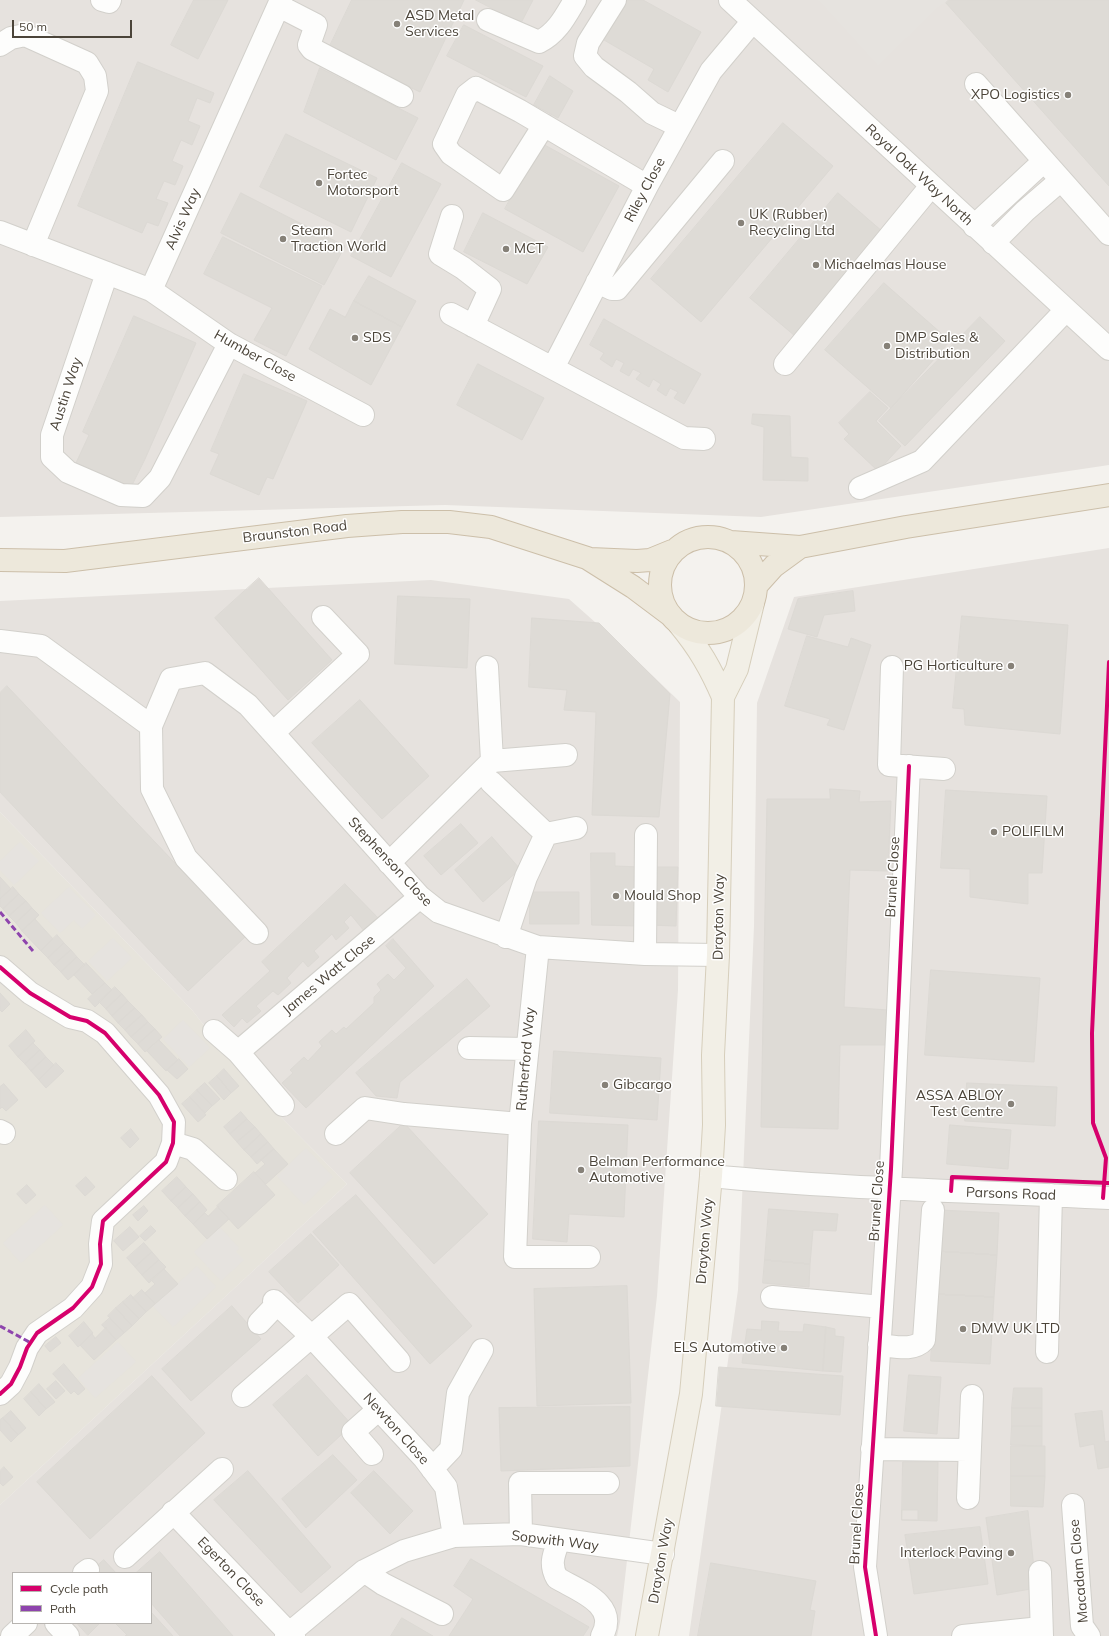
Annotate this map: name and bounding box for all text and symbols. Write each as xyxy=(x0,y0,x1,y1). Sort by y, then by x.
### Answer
place label: ASD Metal Services xyxy=(405,8,474,40)
scale bar xyxy=(14,12,134,38)
text: 50 m xyxy=(19,19,47,34)
marker: ASD Metal Services xyxy=(392,19,402,29)
place label: XPO Logistics xyxy=(971,87,1060,103)
marker: XPO Logistics xyxy=(1063,90,1073,100)
street label: Royal Oak Way North xyxy=(862,121,976,229)
street label: Riley Close xyxy=(621,155,669,225)
place label: Fortec Motorsport xyxy=(327,167,398,200)
marker: Fortec Motorsport xyxy=(314,178,324,188)
street label: Alvis Way xyxy=(162,186,204,252)
place label: UK (Rubber) Recycling Ltd xyxy=(749,207,835,240)
marker: UK (Rubber) Recycling Ltd xyxy=(736,218,746,228)
place label: Steam Traction World xyxy=(291,223,386,256)
marker: Steam Traction World xyxy=(278,234,288,244)
place label: MCT xyxy=(514,241,544,257)
marker: MCT xyxy=(501,244,511,254)
place label: Michaelmas House xyxy=(824,257,946,273)
marker: Michaelmas House xyxy=(811,260,821,270)
street label: Humber Close xyxy=(211,327,299,385)
place label: SDS xyxy=(363,330,391,346)
place label: DMP Sales & Distribution xyxy=(895,330,978,362)
marker: SDS xyxy=(350,333,360,343)
marker: DMP Sales & Distribution xyxy=(882,341,892,351)
street label: Austin Way xyxy=(46,355,86,433)
street label: Braunston Road xyxy=(242,517,348,547)
place label: PG Horticulture xyxy=(904,658,1003,674)
marker: PG Horticulture xyxy=(1006,661,1016,671)
street label: Stephenson Close xyxy=(344,814,436,910)
place label: POLIFILM xyxy=(1002,824,1064,840)
marker: POLIFILM xyxy=(989,827,999,837)
street label: Brunel Close xyxy=(882,836,904,918)
street label: Drayton Way xyxy=(710,874,728,960)
place label: Mould Shop xyxy=(624,888,701,904)
marker: Mould Shop xyxy=(611,891,621,901)
street label: James Watt Close xyxy=(279,931,379,1019)
street label: Rutherford Way xyxy=(513,1006,539,1112)
place label: Gibcargo xyxy=(613,1077,672,1093)
marker: Gibcargo xyxy=(600,1080,610,1090)
place label: ASSA ABLOY Test Centre xyxy=(916,1088,1003,1120)
marker: ASSA ABLOY Test Centre xyxy=(1006,1099,1016,1109)
place label: Belman Performance Automotive xyxy=(589,1154,725,1186)
street label: Brunel Close xyxy=(866,1160,888,1242)
marker: Belman Performance Automotive xyxy=(576,1165,586,1175)
street label: Parsons Road xyxy=(966,1184,1056,1204)
street label: Drayton Way xyxy=(693,1197,717,1285)
place label: DMW UK LTD xyxy=(971,1321,1060,1337)
marker: DMW UK LTD xyxy=(958,1324,968,1334)
place label: ELS Automotive xyxy=(673,1340,776,1356)
marker: ELS Automotive xyxy=(779,1343,789,1353)
street label: Newton Close xyxy=(360,1390,432,1468)
street label: Brunel Close xyxy=(846,1483,868,1565)
street label: Drayton Way xyxy=(645,1517,677,1605)
street label: Macadam Close xyxy=(1066,1519,1092,1623)
street label: Sopwith Way xyxy=(510,1527,600,1555)
street label: Egerton Close xyxy=(194,1534,268,1610)
place label: Interlock Paving xyxy=(900,1545,1003,1561)
marker: Interlock Paving xyxy=(1006,1548,1016,1558)
legend xyxy=(12,1572,152,1624)
text: Cycle path xyxy=(50,1581,108,1596)
text: Path xyxy=(50,1601,76,1616)

